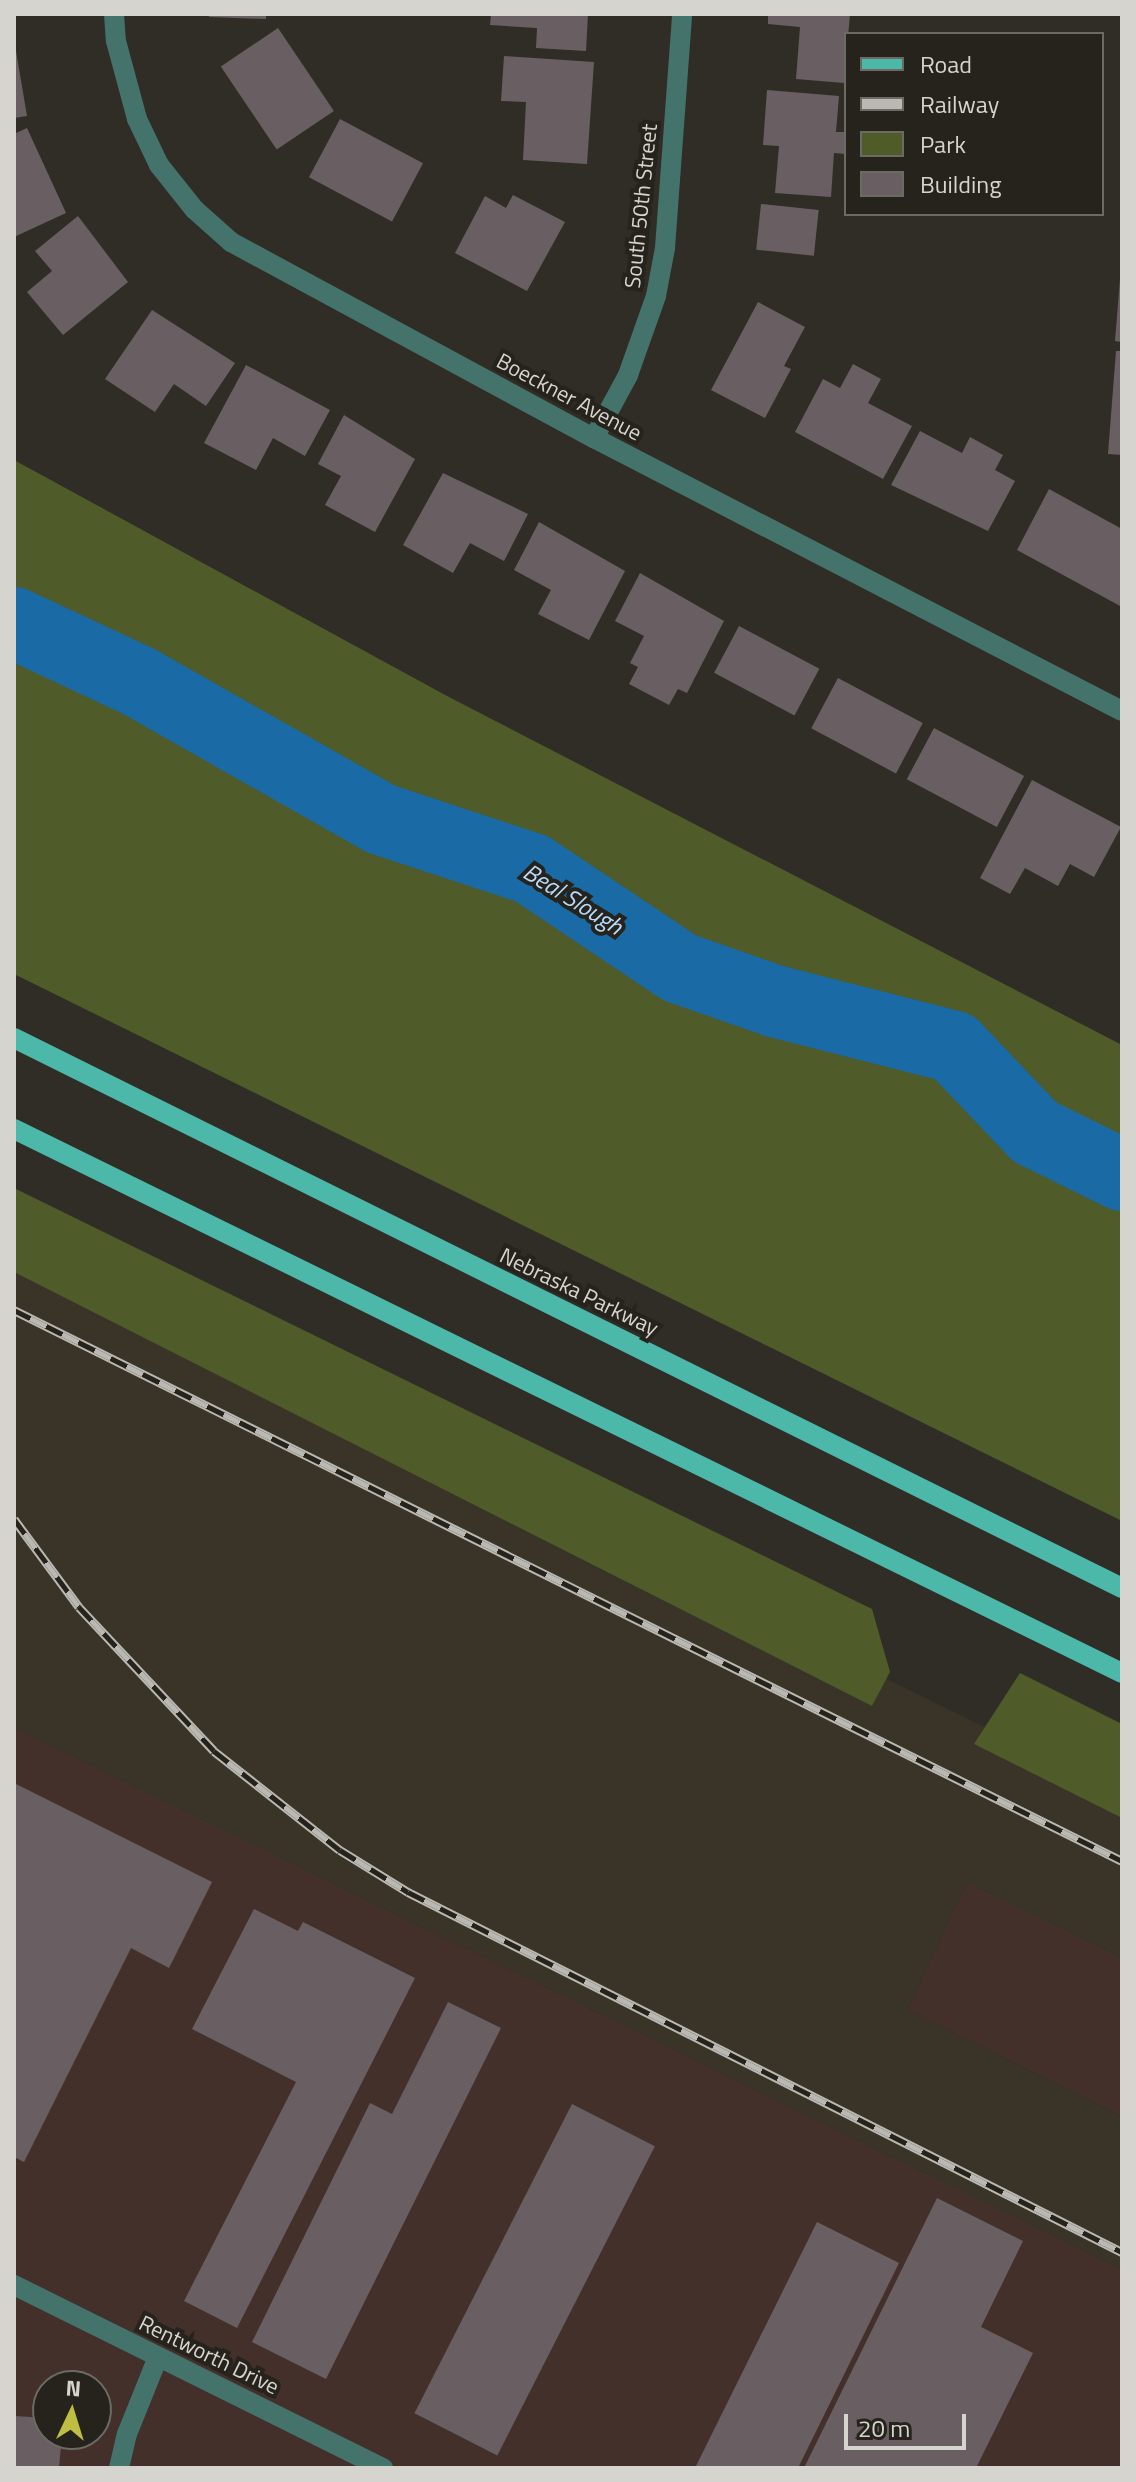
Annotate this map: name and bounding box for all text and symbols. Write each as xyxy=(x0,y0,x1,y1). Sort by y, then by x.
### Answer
legend xyxy=(844,32,1104,216)
text: Road xyxy=(920,46,972,82)
text: Railway xyxy=(920,86,999,122)
street label: South 50th Street xyxy=(619,122,663,290)
text: Park xyxy=(920,126,966,162)
text: Building xyxy=(920,166,1002,202)
street label: Boeckner Avenue xyxy=(492,348,646,446)
water label: Beal Slough xyxy=(518,857,628,941)
street label: Nebraska Parkway xyxy=(495,1242,663,1342)
street label: Rentworth Drive xyxy=(135,2310,283,2400)
north arrow xyxy=(32,2370,112,2450)
text: N xyxy=(65,2371,82,2406)
scale bar xyxy=(848,2398,970,2448)
text: 20 m xyxy=(858,2410,910,2446)

